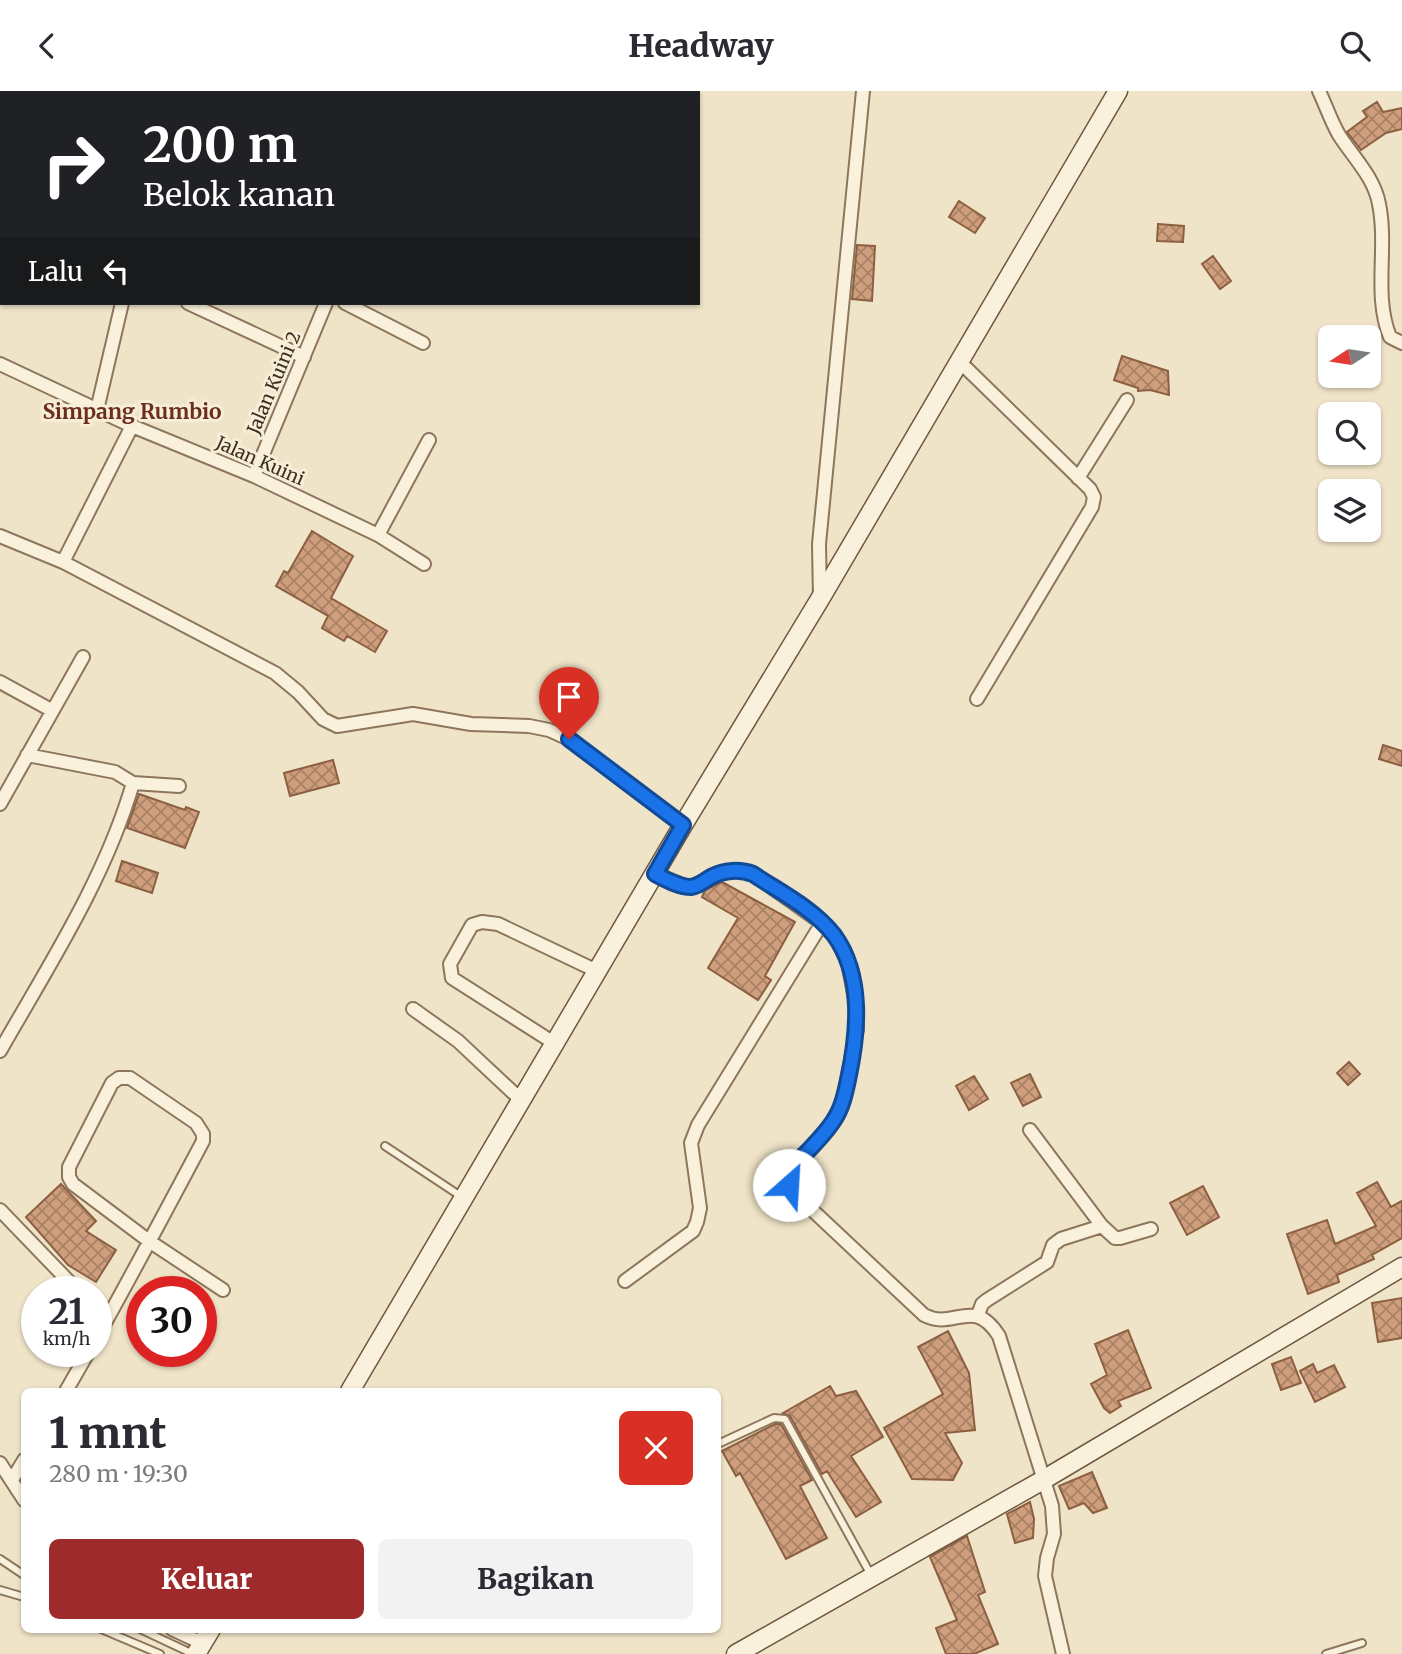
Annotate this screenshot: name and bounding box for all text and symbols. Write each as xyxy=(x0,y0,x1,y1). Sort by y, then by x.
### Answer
text: Headway xyxy=(628,26,774,66)
icon: back xyxy=(28,27,66,65)
icon: search xyxy=(1336,27,1374,65)
text: 200 m xyxy=(143,114,297,175)
icon: right xyxy=(28,119,119,210)
text: Belok kanan xyxy=(143,175,335,215)
icon: left xyxy=(97,252,135,290)
text: Lalu xyxy=(28,255,83,288)
north arrow xyxy=(1318,325,1381,389)
map controls xyxy=(1318,325,1381,542)
street label: Jalan Kuini 2 xyxy=(241,328,306,439)
district label: Simpang Rumbio xyxy=(42,398,222,425)
button: search xyxy=(1318,402,1381,465)
street label: Jalan Kuini xyxy=(211,430,308,490)
button: layers xyxy=(1318,479,1381,542)
pin xyxy=(539,667,599,739)
icon: arrive xyxy=(550,678,588,716)
position arrow xyxy=(752,1148,826,1222)
speed limit sign: 30 xyxy=(126,1276,217,1367)
text: 21 xyxy=(49,1290,84,1334)
text: km/h xyxy=(43,1327,90,1350)
text: 1 mnt xyxy=(49,1407,167,1459)
button: close xyxy=(619,1411,693,1485)
text: 280 m · 19:30 xyxy=(49,1459,188,1488)
button: Keluar xyxy=(49,1539,364,1619)
button: Bagikan xyxy=(378,1539,693,1619)

